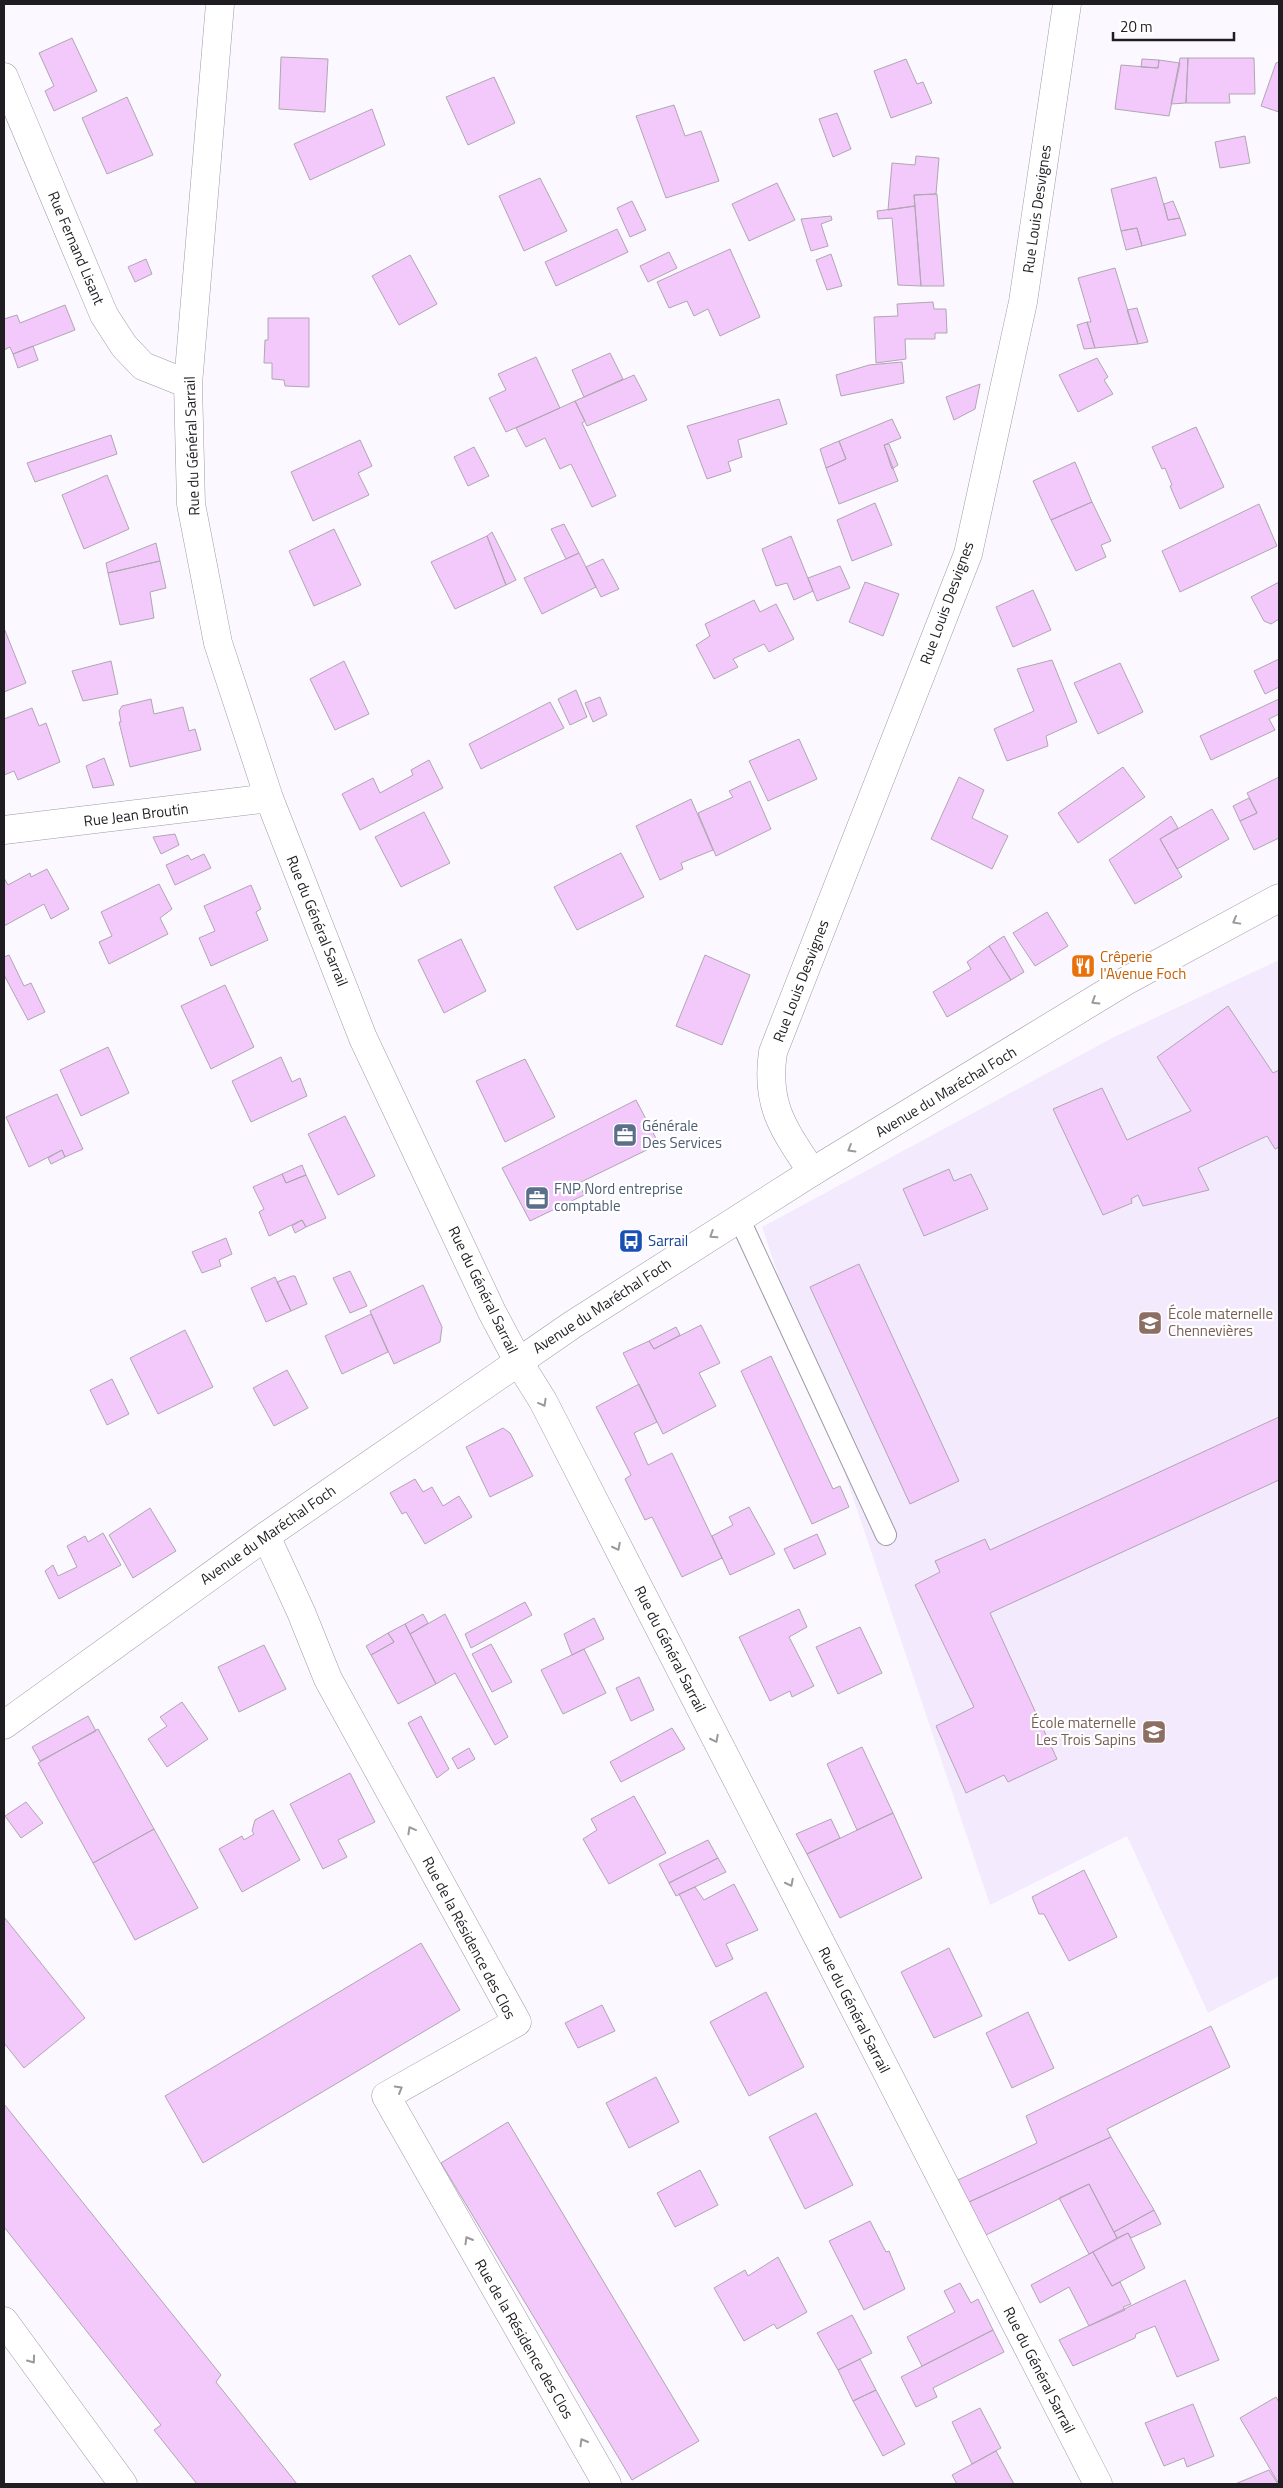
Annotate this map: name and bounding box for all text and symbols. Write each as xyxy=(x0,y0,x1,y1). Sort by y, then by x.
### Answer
scale bar xyxy=(1113,10,1234,42)
text: 20 m xyxy=(1120,15,1153,38)
street label: Rue Louis Desvignes xyxy=(1016,143,1057,275)
street label: Rue Fernand Lisant xyxy=(42,187,111,309)
street label: Rue du Général Sarrail xyxy=(178,376,205,516)
street label: Rue Louis Desvignes xyxy=(914,538,979,668)
street label: Rue Jean Broutin xyxy=(82,797,190,832)
street label: Rue du Général Sarrail xyxy=(281,852,354,990)
one-way arrow xyxy=(1233,915,1242,925)
street label: Rue Louis Desvignes xyxy=(767,916,834,1045)
place label: Crêperie l'Avenue Foch xyxy=(1100,945,1186,985)
restaurant icon: Crêperie l'Avenue Foch xyxy=(1070,953,1096,979)
one-way arrow xyxy=(1091,994,1100,1004)
street label: Avenue du Maréchal Foch xyxy=(871,1040,1021,1143)
place label: Générale Des Services xyxy=(642,1114,722,1154)
office icon: Générale Des Services xyxy=(612,1122,638,1148)
one-way arrow xyxy=(848,1142,857,1152)
place label: FNP Nord entreprise comptable xyxy=(554,1177,683,1217)
office icon: FNP Nord entreprise comptable xyxy=(524,1185,550,1211)
street label: Rue du Général Sarrail xyxy=(443,1222,524,1357)
bus stop icon: Sarrail xyxy=(618,1228,644,1254)
place label: Sarrail xyxy=(648,1229,688,1252)
one-way arrow xyxy=(710,1229,719,1238)
street label: Avenue du Maréchal Foch xyxy=(528,1252,676,1359)
place label: École maternelle Chennevières xyxy=(1168,1302,1273,1342)
school or university icon: École maternelle Chennevières xyxy=(1137,1310,1163,1336)
one-way arrow xyxy=(537,1397,547,1406)
street label: Avenue du Maréchal Foch xyxy=(195,1479,340,1590)
one-way arrow xyxy=(611,1542,621,1551)
street label: Rue du Général Sarrail xyxy=(629,1581,712,1716)
place label: École maternelle Les Trois Sapins xyxy=(1031,1711,1136,1751)
school or university icon: École maternelle Les Trois Sapins xyxy=(1141,1719,1167,1745)
one-way arrow xyxy=(709,1733,719,1742)
one-way arrow xyxy=(408,1827,418,1836)
street label: Rue de la Résidence des Clos xyxy=(417,1852,522,2023)
one-way arrow xyxy=(784,1878,794,1887)
street label: Rue du Général Sarrail xyxy=(813,1942,896,2077)
one-way arrow xyxy=(393,2085,402,2095)
one-way arrow xyxy=(464,2236,474,2245)
street label: Rue de la Résidence des Clos xyxy=(469,2255,580,2423)
street label: Rue du Général Sarrail xyxy=(998,2302,1081,2437)
one-way arrow xyxy=(27,2354,35,2363)
one-way arrow xyxy=(579,2438,589,2447)

